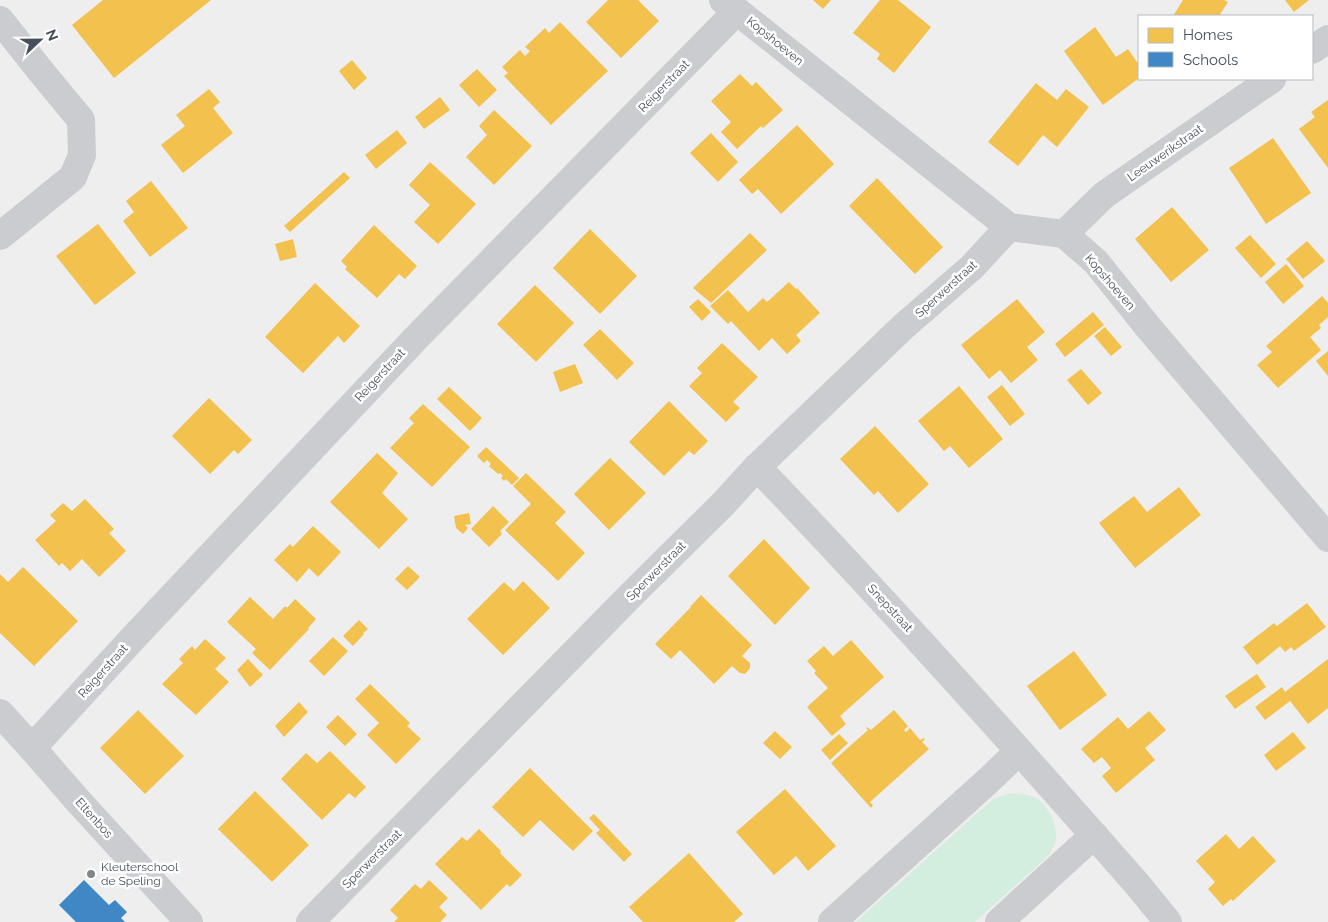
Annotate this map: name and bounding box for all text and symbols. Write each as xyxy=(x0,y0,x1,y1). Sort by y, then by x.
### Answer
street label: Kopshoeven xyxy=(744,14,806,68)
north arrow xyxy=(15,15,65,65)
legend xyxy=(1138,15,1313,80)
text: Homes xyxy=(1183,26,1233,44)
text: N xyxy=(43,27,61,43)
text: Schools xyxy=(1183,51,1238,69)
street label: Reigerstraat xyxy=(636,57,692,115)
street label: Leeuwerikstraat xyxy=(1125,122,1205,184)
street label: Kopshoeven xyxy=(1082,251,1138,313)
street label: Sperwerstraat xyxy=(912,258,980,320)
street label: Reigerstraat xyxy=(352,346,408,404)
street label: Sperwerstraat xyxy=(624,539,688,603)
street label: Snepstraat xyxy=(864,581,916,635)
street label: Reigerstraat xyxy=(75,641,131,701)
street label: Eltenbos xyxy=(72,795,116,841)
street label: Sperwerstraat xyxy=(340,827,404,891)
place label: Kleuterschool de Speling xyxy=(101,860,179,888)
marker: Kleuterschool de Speling xyxy=(85,868,97,880)

